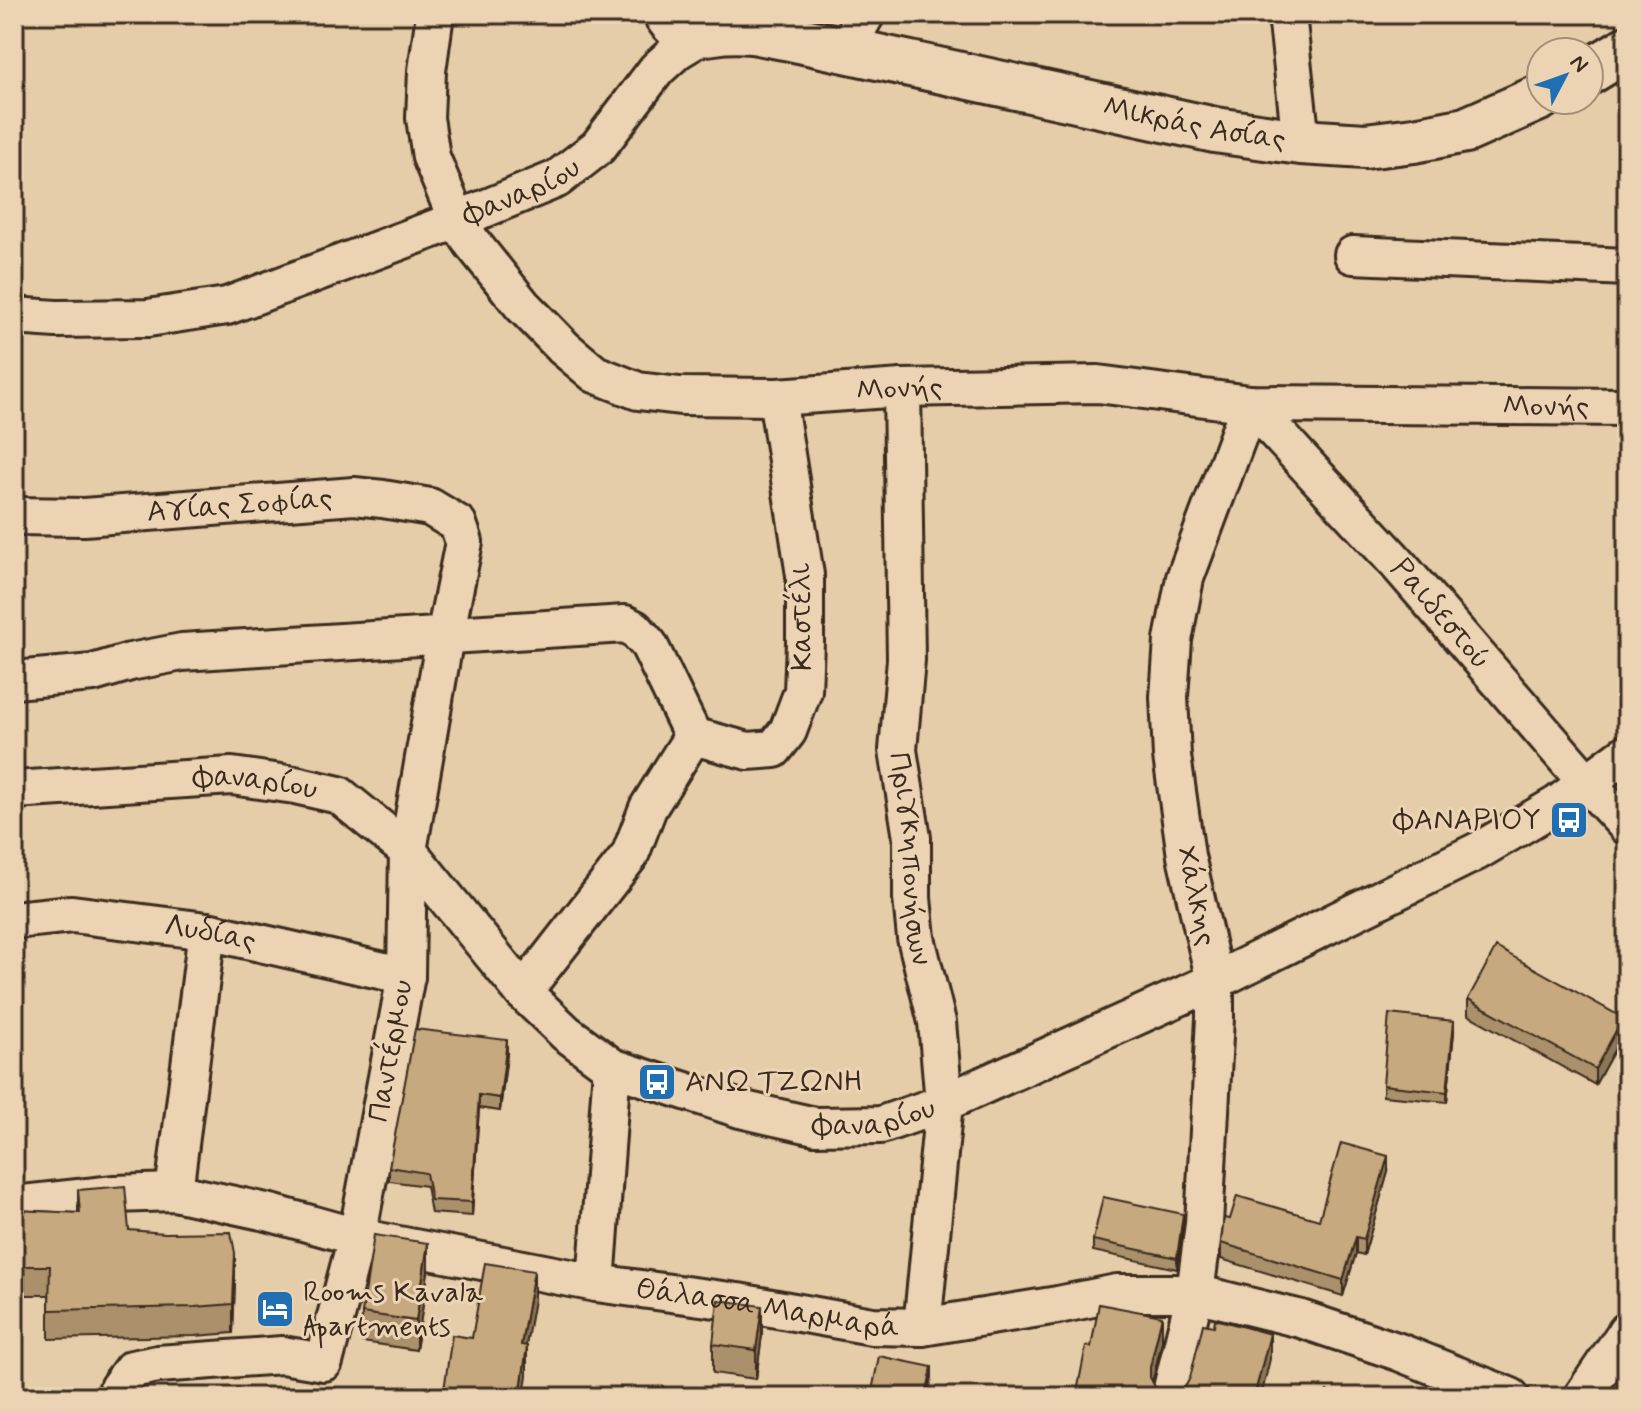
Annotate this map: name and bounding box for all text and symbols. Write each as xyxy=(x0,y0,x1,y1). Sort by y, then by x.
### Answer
north arrow xyxy=(1525,36,1605,116)
text: N xyxy=(1563,49,1594,79)
street label: Μικράς Ασίας xyxy=(1099,87,1288,159)
street label: Φαναρίου xyxy=(456,148,589,235)
street label: Μονής xyxy=(855,368,943,411)
street label: Μονής xyxy=(1502,387,1589,426)
street label: Αγίας Σοφίας xyxy=(145,478,334,532)
street label: Ραιδεστού xyxy=(1382,550,1500,678)
street label: Καστέλι xyxy=(782,563,822,671)
street label: Πριγκηπονήσων xyxy=(879,749,942,969)
street label: Φαναρίου xyxy=(191,757,321,809)
bus stop icon: ΦΑΝΑΡΙΟΥ xyxy=(1548,799,1590,841)
place label: ΦΑΝΑΡΙΟΥ xyxy=(1393,801,1541,840)
street label: Χάλκης xyxy=(1166,842,1226,950)
street label: Λυδίας xyxy=(162,906,260,961)
street label: Παντέρμου xyxy=(359,977,423,1125)
bus stop icon: ΑΝΩ ΤΖΩΝΗ xyxy=(636,1061,678,1103)
place label: ΑΝΩ ΤΖΩΝΗ xyxy=(685,1063,863,1102)
street label: Φαναρίου xyxy=(811,1088,940,1146)
street label: Θάλασσα Μαρμαρά xyxy=(633,1269,900,1346)
place label: Rooms Kavala Apartments xyxy=(303,1273,484,1349)
hotel icon: Rooms Kavala Apartments xyxy=(254,1288,296,1330)

